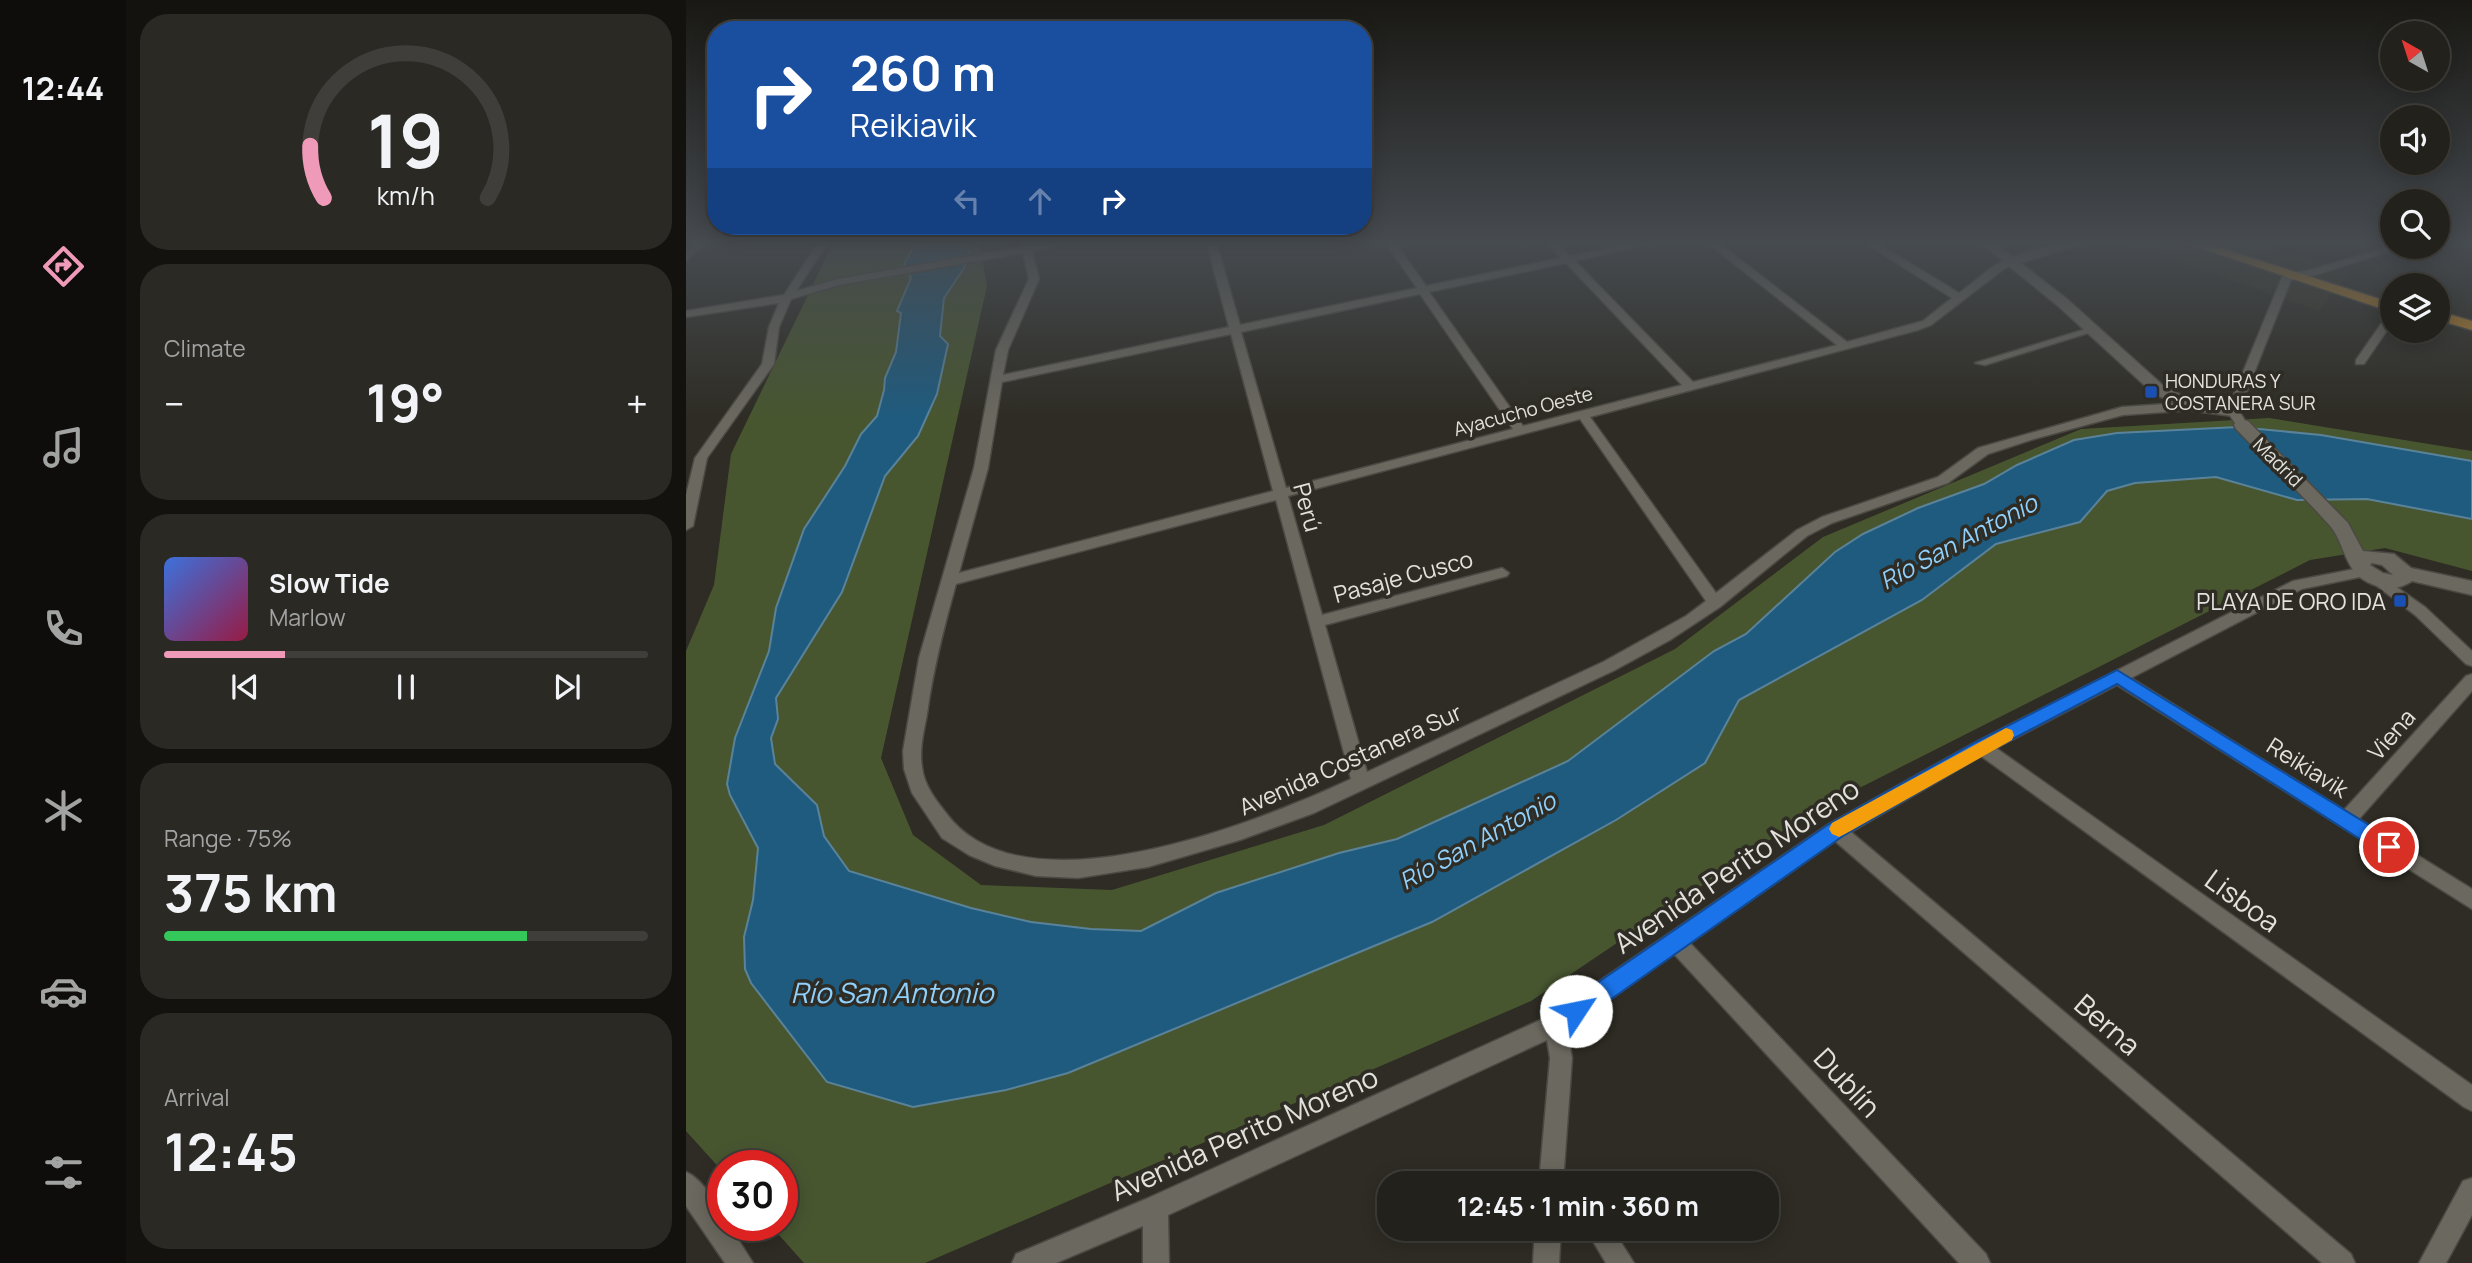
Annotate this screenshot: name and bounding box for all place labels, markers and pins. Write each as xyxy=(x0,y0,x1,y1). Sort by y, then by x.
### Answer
place label: HONDURAS Y COSTANERA SUR xyxy=(2165,368,2316,416)
marker: HONDURAS Y COSTANERA SUR xyxy=(2143,384,2159,400)
place label: PLAYA DE ORO IDA xyxy=(2196,585,2386,617)
marker: PLAYA DE ORO IDA xyxy=(2392,593,2408,609)
pin xyxy=(2359,817,2419,877)

